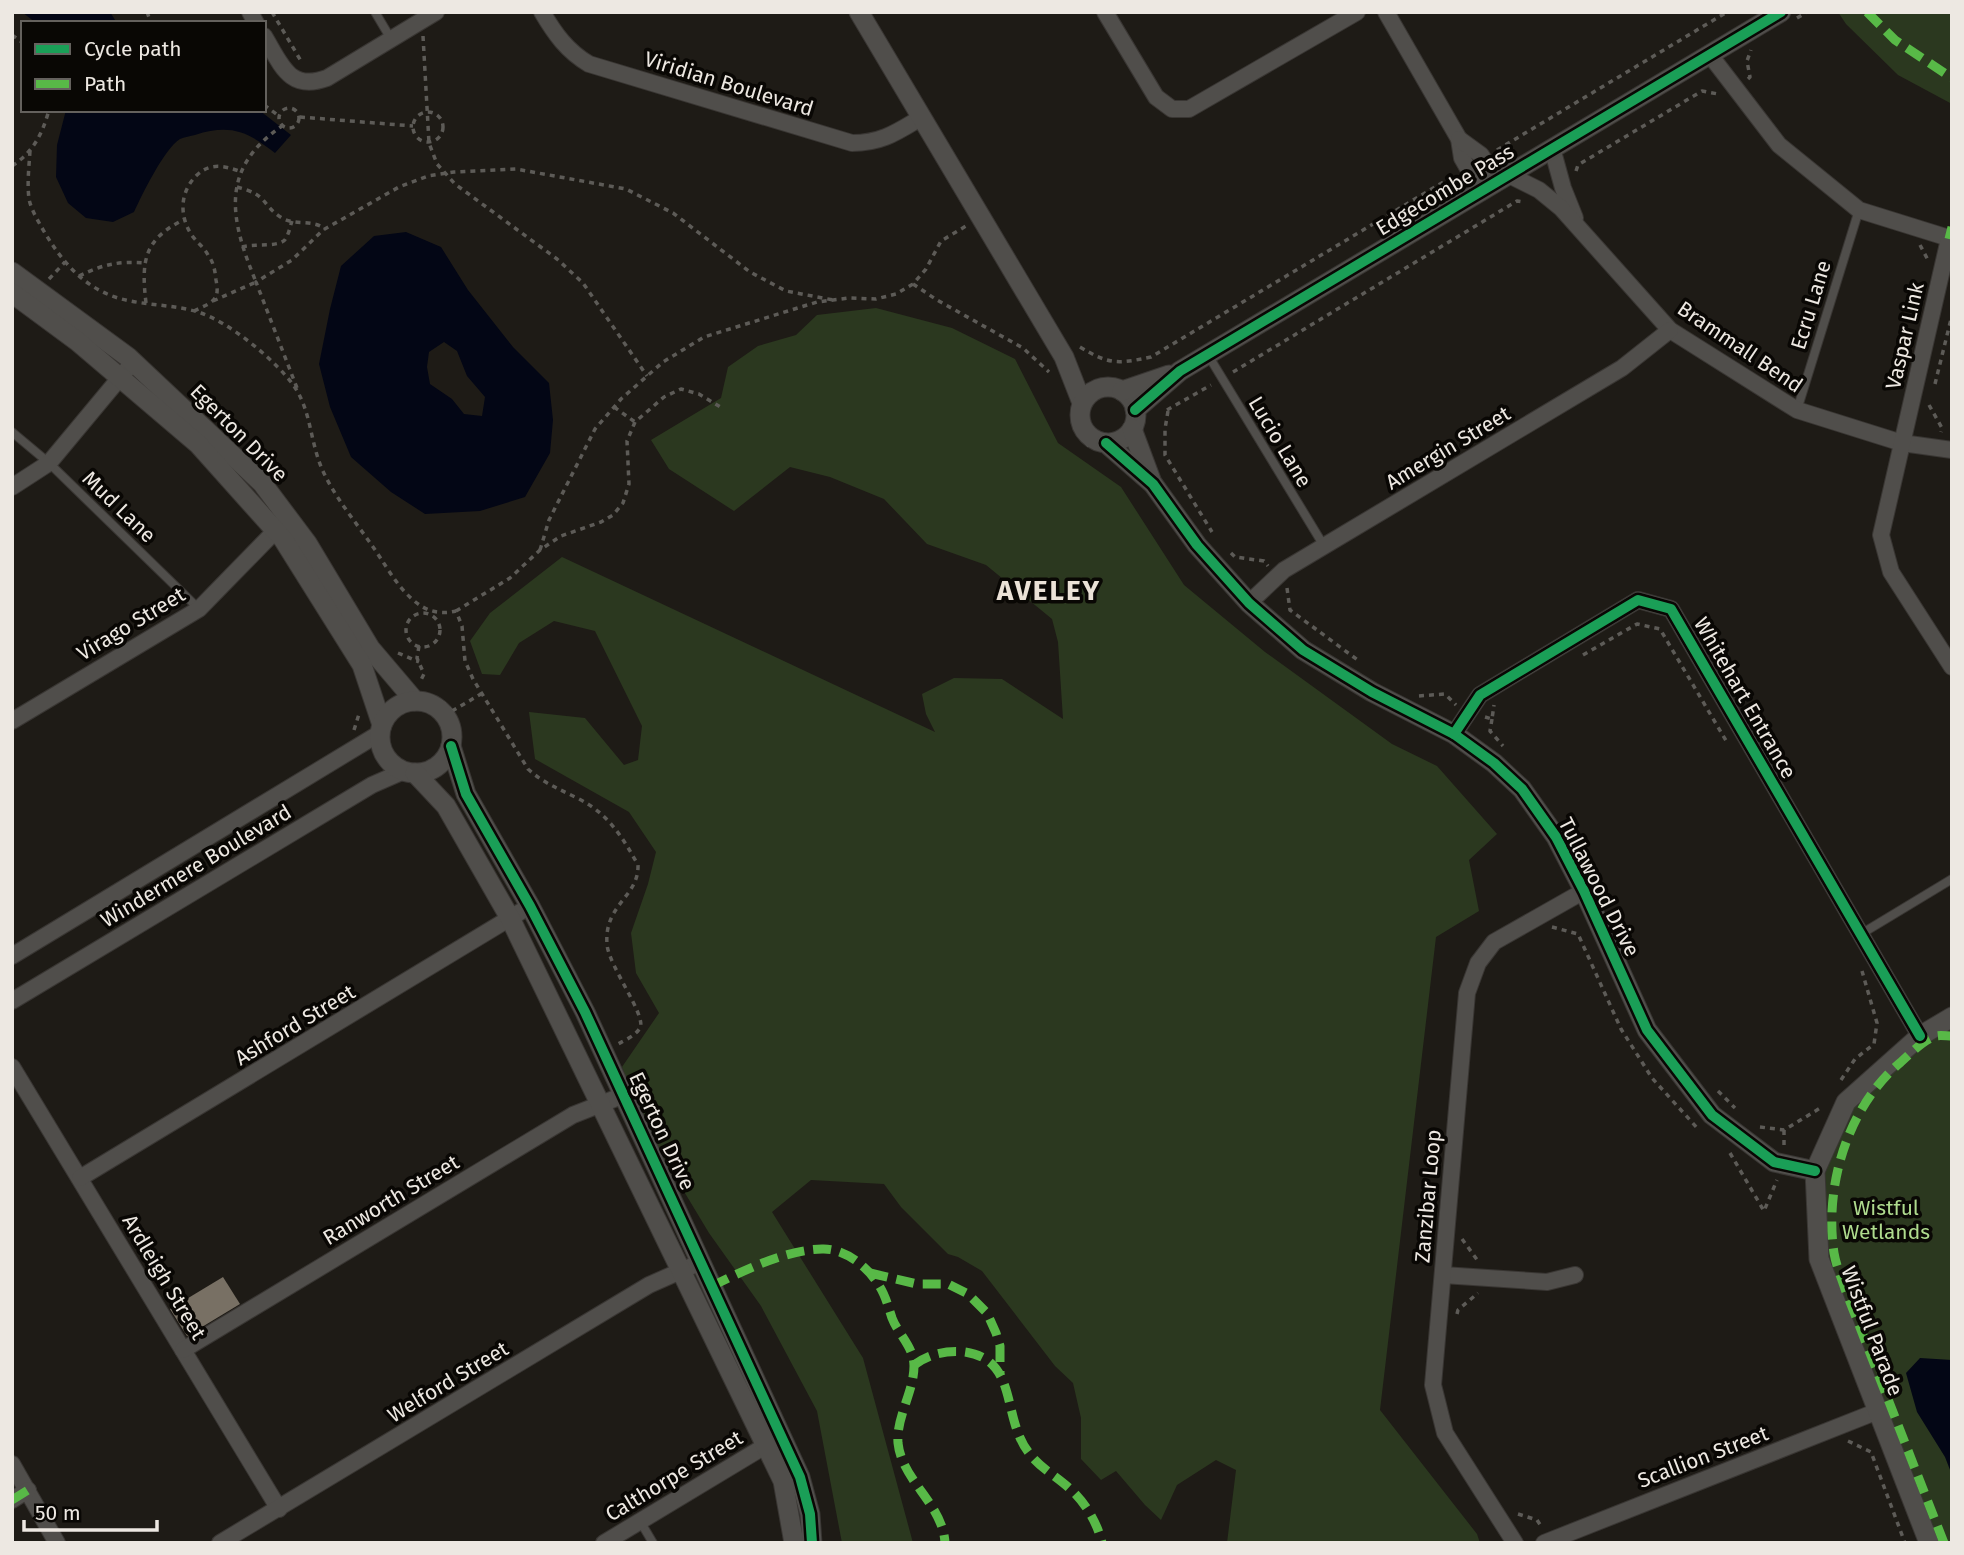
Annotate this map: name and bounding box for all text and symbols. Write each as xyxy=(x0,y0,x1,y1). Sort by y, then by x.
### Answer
legend xyxy=(21,21,266,112)
text: Cycle path xyxy=(84,36,182,62)
street label: Viridian Boulevard xyxy=(641,46,817,122)
text: Path xyxy=(84,71,126,97)
street label: Edgecombe Pass xyxy=(1371,138,1519,241)
street label: Ecru Lane xyxy=(1785,257,1837,353)
street label: Vaspar Link xyxy=(1880,280,1930,392)
street label: Brammall Bend xyxy=(1672,295,1808,399)
street label: Egerton Drive xyxy=(185,379,293,487)
street label: Lucio Lane xyxy=(1243,392,1317,492)
street label: Amergin Street xyxy=(1381,400,1515,495)
street label: Mud Lane xyxy=(77,466,161,548)
district label: AVELEY xyxy=(996,574,1101,607)
street label: Virago Street xyxy=(72,581,190,666)
street label: Whitehart Entrance xyxy=(1688,613,1802,783)
street label: Windermere Boulevard xyxy=(96,799,296,933)
street label: Tullawood Drive xyxy=(1553,813,1645,961)
street label: Ashford Street xyxy=(230,979,360,1071)
street label: Egerton Drive xyxy=(623,1068,701,1194)
street label: Zanzibar Loop xyxy=(1409,1128,1447,1264)
street label: Ranworth Street xyxy=(318,1149,464,1251)
park label: Wistful Wetlands xyxy=(1842,1195,1930,1245)
street label: Ardleigh Street xyxy=(116,1210,212,1345)
street label: Wistful Parade xyxy=(1835,1262,1909,1400)
street label: Welford Street xyxy=(383,1336,514,1428)
street label: Scallion Street xyxy=(1634,1420,1772,1494)
street label: Calthorpe Street xyxy=(601,1425,748,1527)
scale bar xyxy=(24,1488,158,1532)
text: 50 m xyxy=(35,1500,81,1526)

